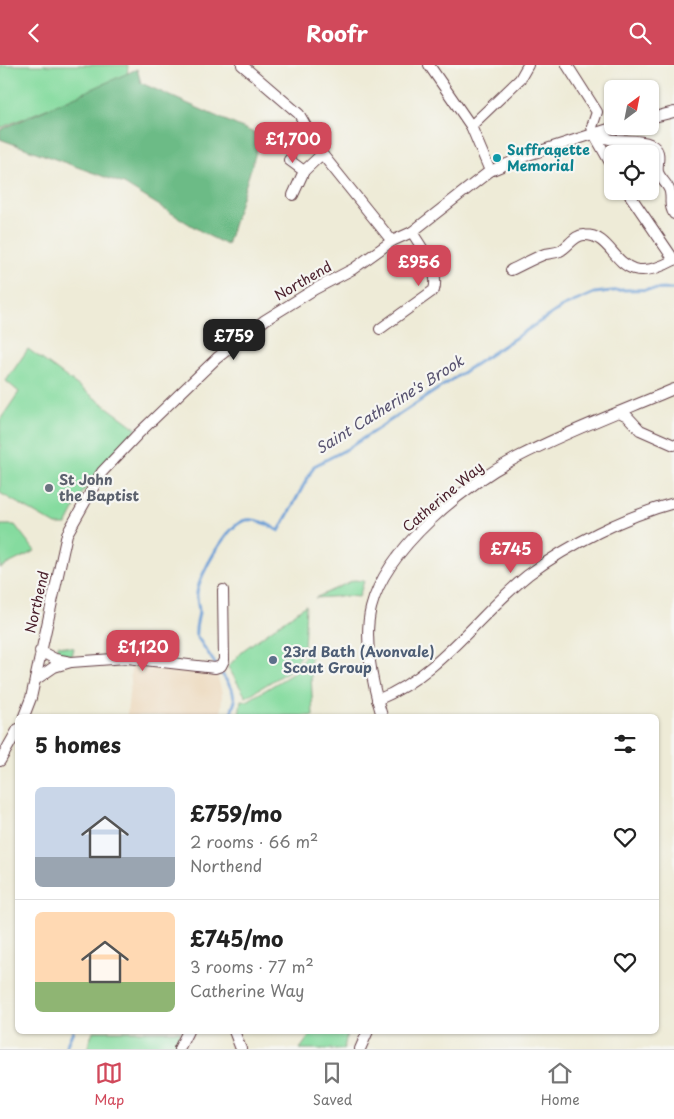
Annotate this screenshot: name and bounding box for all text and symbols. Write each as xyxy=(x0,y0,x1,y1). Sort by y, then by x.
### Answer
text: Roofr xyxy=(306,16,368,49)
icon: back xyxy=(20,19,48,47)
icon: search xyxy=(626,19,654,47)
north arrow xyxy=(604,80,659,135)
map controls xyxy=(604,80,659,200)
pin: £1,700 xyxy=(252,121,334,164)
text: £1,700 xyxy=(265,126,321,150)
place label: Suffragette Memorial xyxy=(507,139,590,176)
button: locate xyxy=(604,145,659,200)
marker: Suffragette Memorial xyxy=(491,152,503,164)
pin: £956 xyxy=(389,245,449,287)
text: £956 xyxy=(398,249,440,273)
street label: Northend xyxy=(270,256,335,305)
pin: £759 xyxy=(204,319,264,361)
text: £759 xyxy=(214,323,254,347)
water label: Saint Catherine's Brook xyxy=(311,348,469,459)
street label: Catherine Way xyxy=(398,456,488,537)
place label: St John the Baptist xyxy=(59,469,139,506)
marker: St John the Baptist xyxy=(43,482,55,494)
pin: £745 xyxy=(481,531,541,574)
text: £745 xyxy=(491,536,531,560)
street label: Northend xyxy=(19,569,54,635)
pin: £1,120 xyxy=(102,629,184,672)
text: £1,120 xyxy=(117,634,169,658)
place label: 23rd Bath (Avonvale) Scout Group xyxy=(283,641,435,678)
marker: 23rd Bath (Avonvale) Scout Group xyxy=(267,654,279,666)
text: 5 homes xyxy=(35,728,121,760)
icon: filters xyxy=(611,730,639,758)
text: £759/mo xyxy=(190,797,282,829)
icon: home xyxy=(75,807,135,867)
icon: heart xyxy=(611,823,639,851)
text: 2 rooms · 66 m² xyxy=(190,829,318,853)
text: Northend xyxy=(190,853,262,877)
text: £745/mo xyxy=(190,922,283,954)
icon: home xyxy=(75,932,135,992)
icon: heart xyxy=(611,948,639,976)
text: 3 rooms · 77 m² xyxy=(190,954,314,978)
text: Catherine Way xyxy=(190,978,305,1002)
tab: Map xyxy=(94,1059,124,1110)
tab: Saved xyxy=(313,1059,352,1110)
tab: Home xyxy=(541,1059,580,1110)

